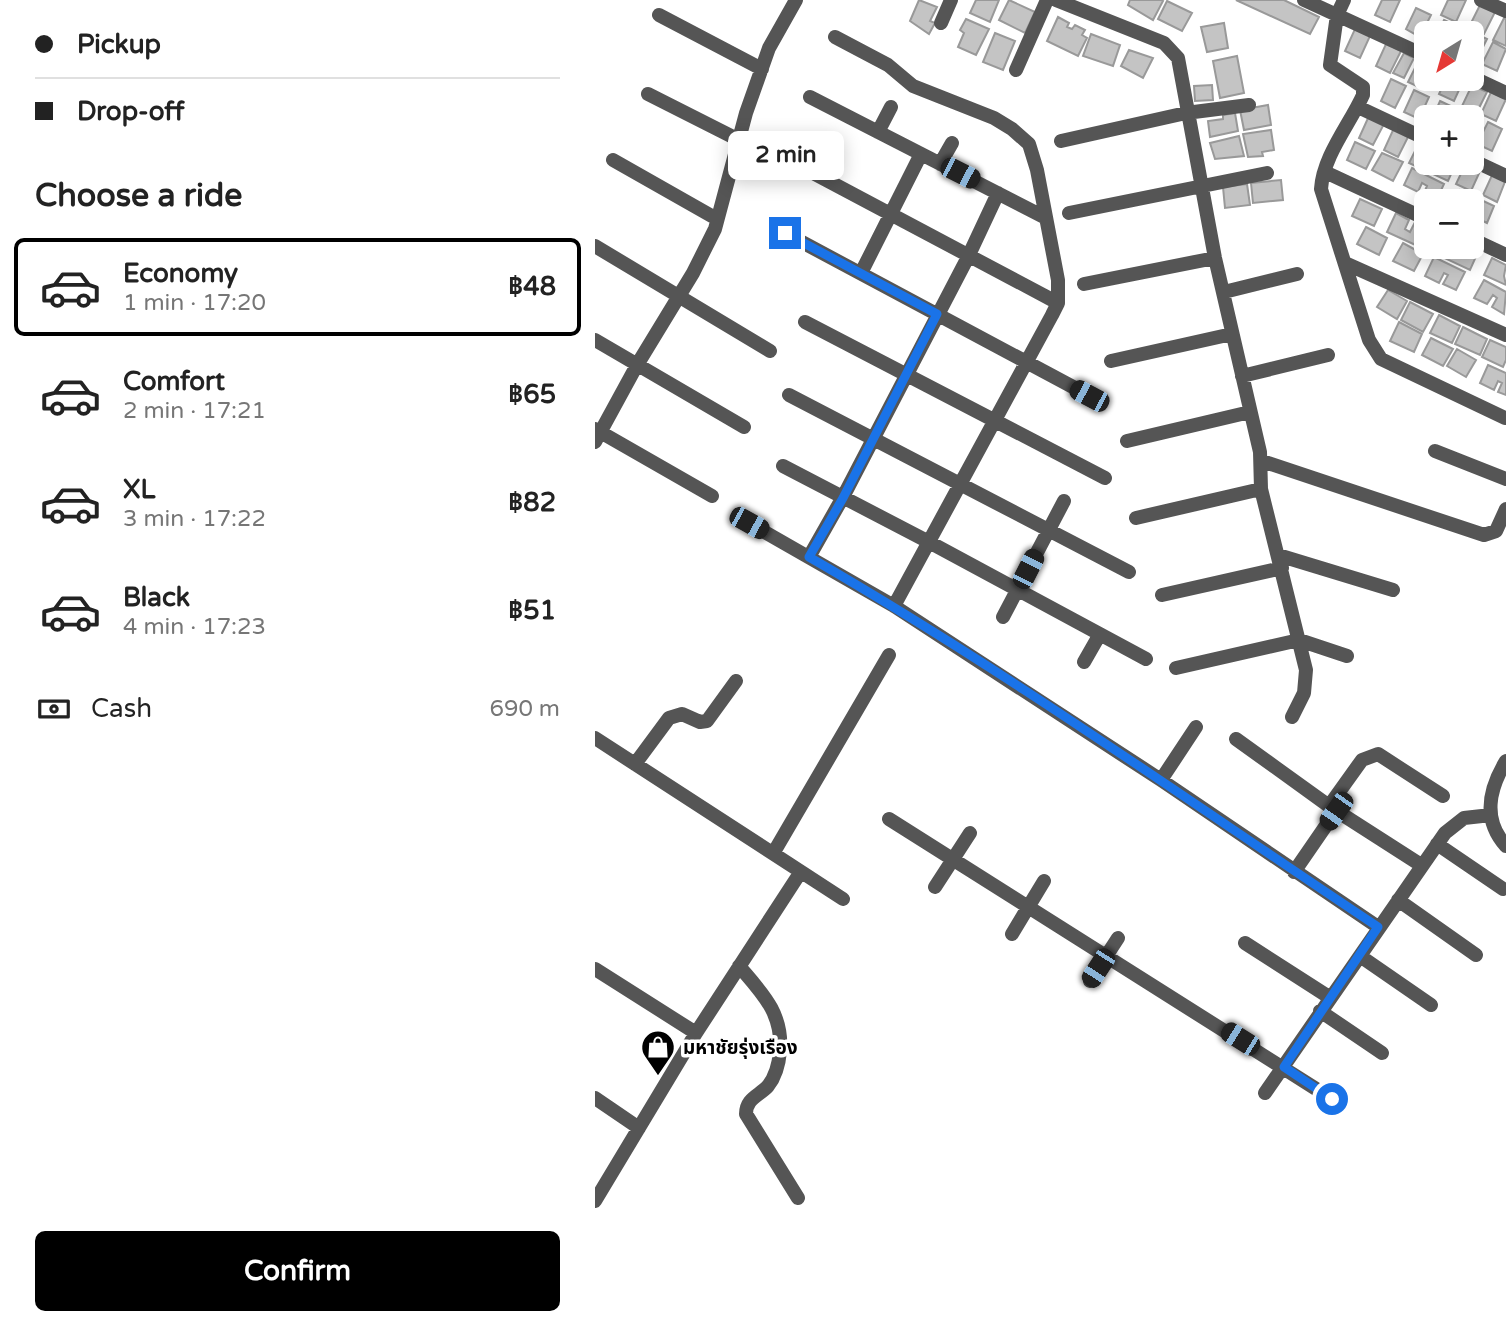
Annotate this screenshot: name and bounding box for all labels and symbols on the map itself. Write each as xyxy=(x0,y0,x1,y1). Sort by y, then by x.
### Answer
north arrow xyxy=(1414,21,1484,91)
callout: 2 min xyxy=(727,132,843,180)
car xyxy=(937,154,984,192)
route end xyxy=(769,217,801,249)
car xyxy=(1066,377,1113,415)
car xyxy=(726,504,773,542)
car xyxy=(1010,546,1047,592)
car xyxy=(1316,788,1357,834)
car xyxy=(1078,945,1119,991)
car xyxy=(1217,1019,1264,1059)
shop icon: มหาชัยรุ่งเรือง xyxy=(639,1028,677,1077)
place label: มหาชัยรุ่งเรือง xyxy=(683,1037,798,1059)
route start xyxy=(1316,1083,1348,1115)

